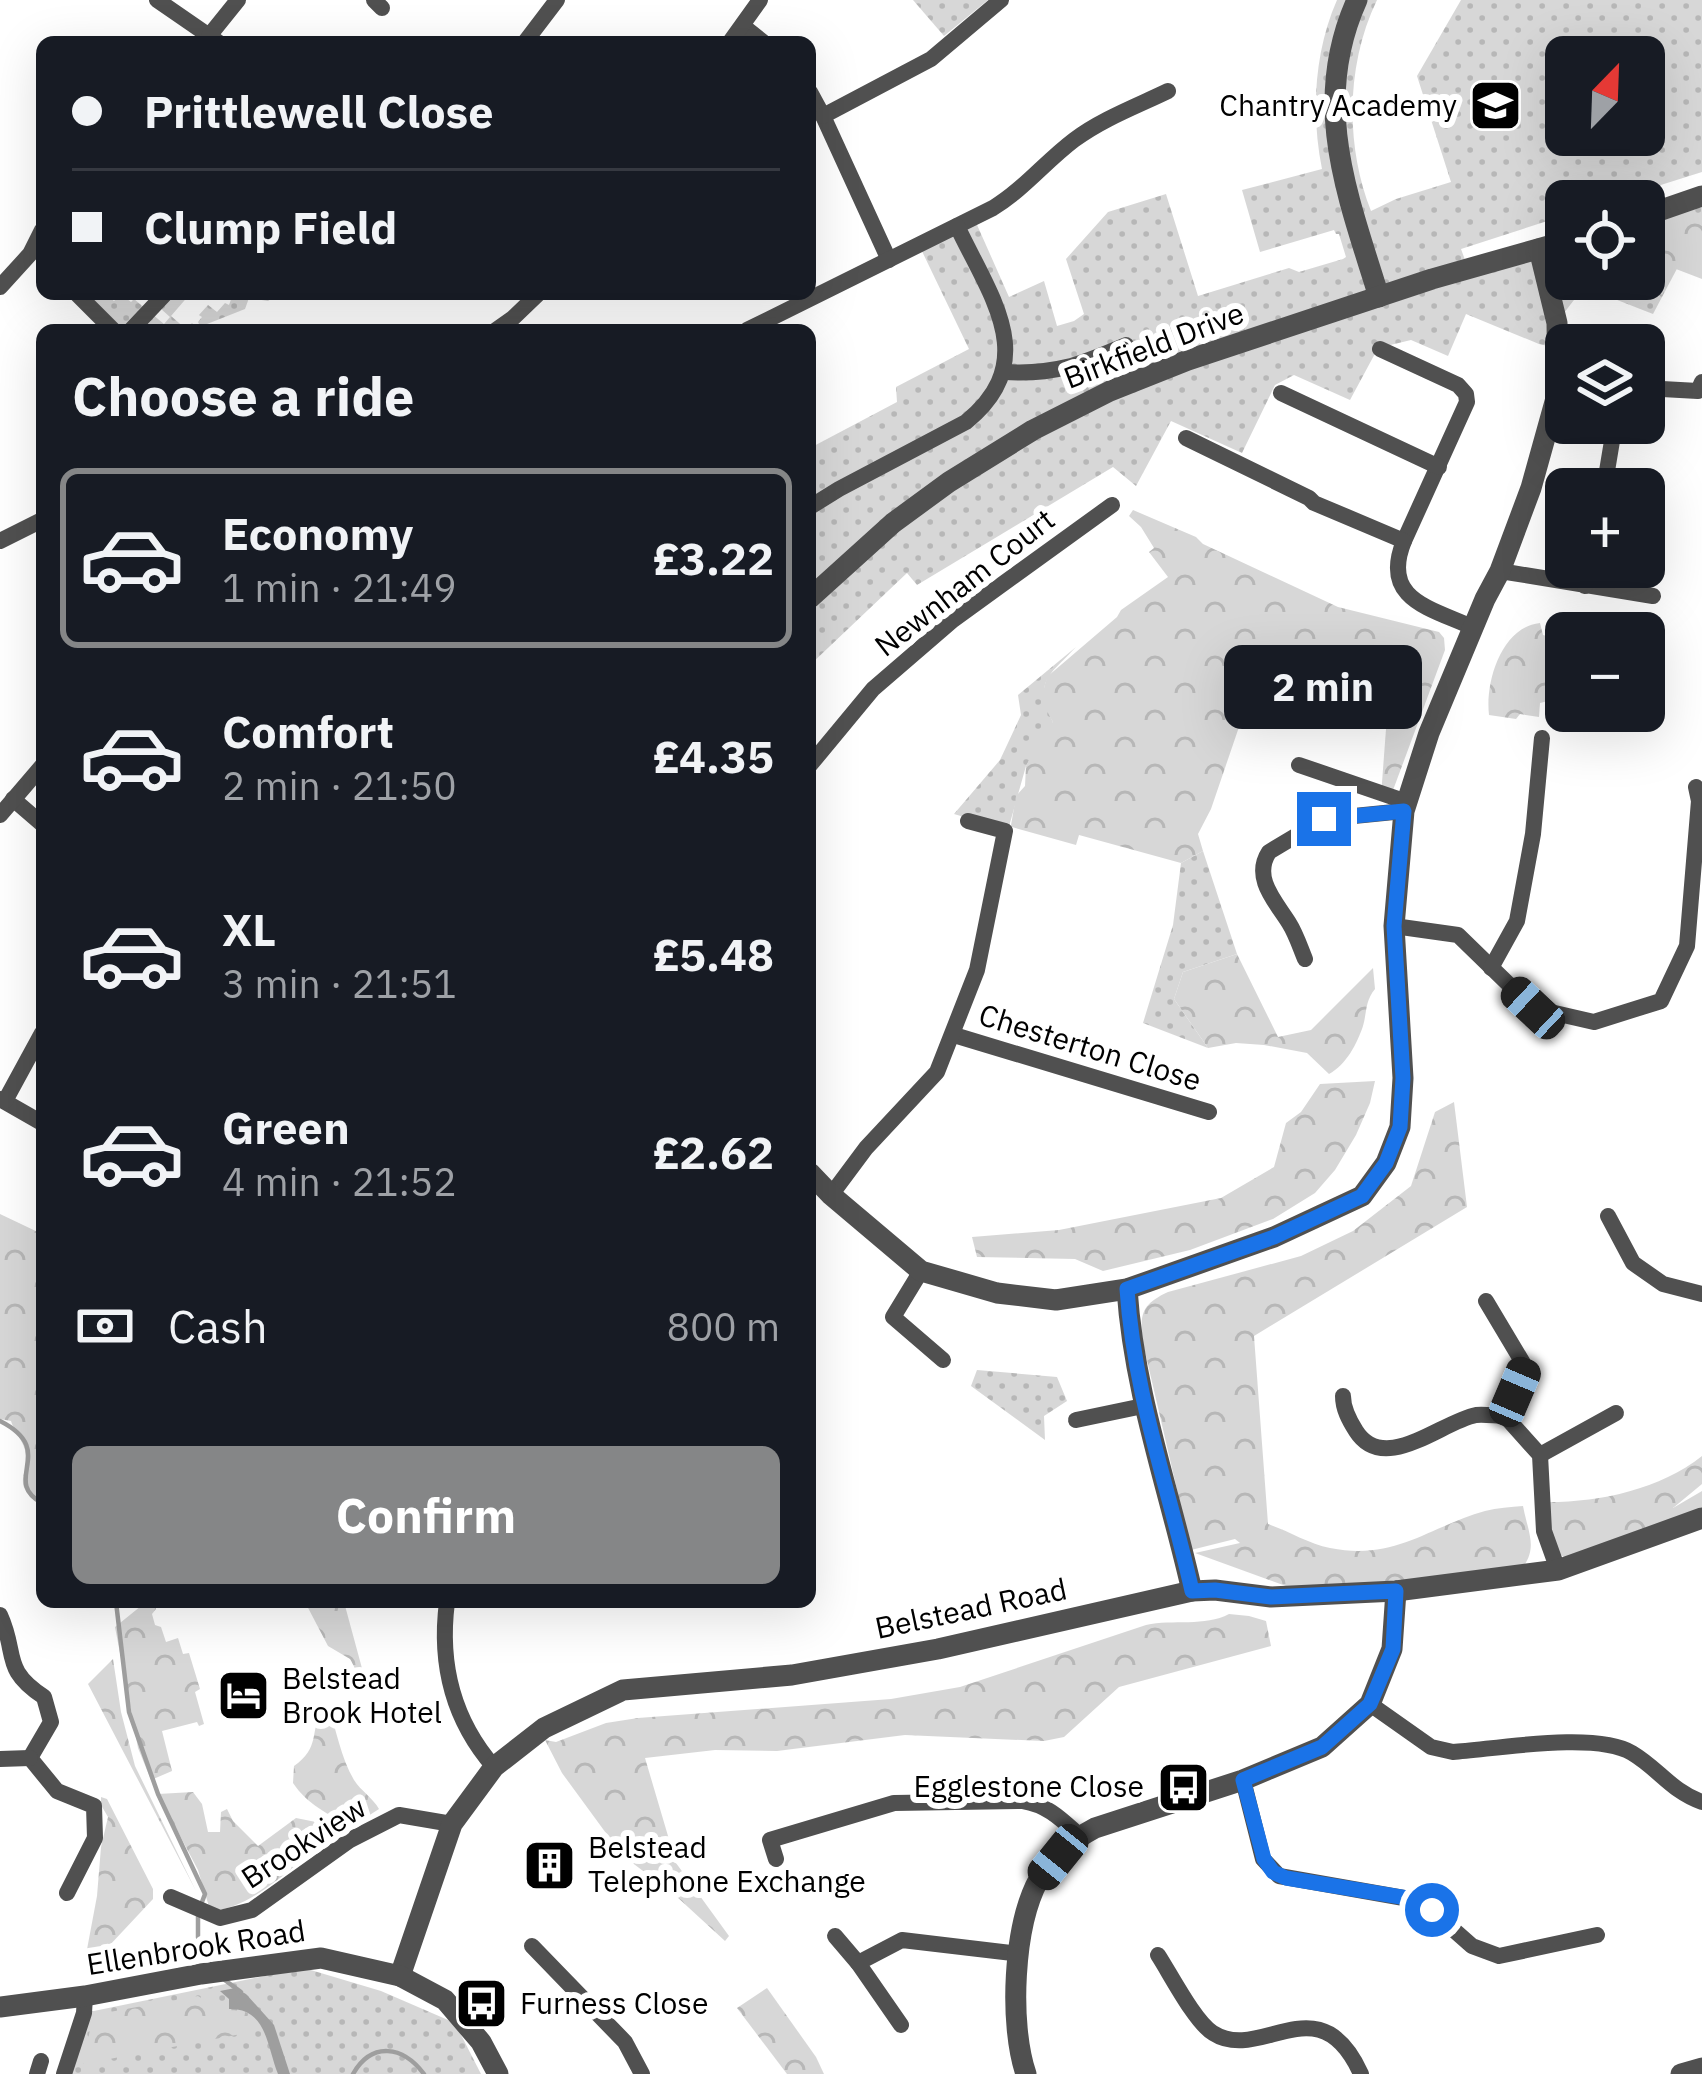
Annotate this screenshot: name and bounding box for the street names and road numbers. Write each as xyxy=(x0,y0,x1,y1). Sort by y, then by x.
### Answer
street label: Birkfield Drive xyxy=(1058,292,1249,397)
street label: Newnham Court xyxy=(866,499,1062,664)
street label: Chesterton Close xyxy=(974,994,1206,1099)
street label: Belstead Road xyxy=(871,1568,1070,1647)
street label: Brookview xyxy=(233,1787,373,1897)
street label: Ellenbrook Road xyxy=(84,1910,308,1983)

